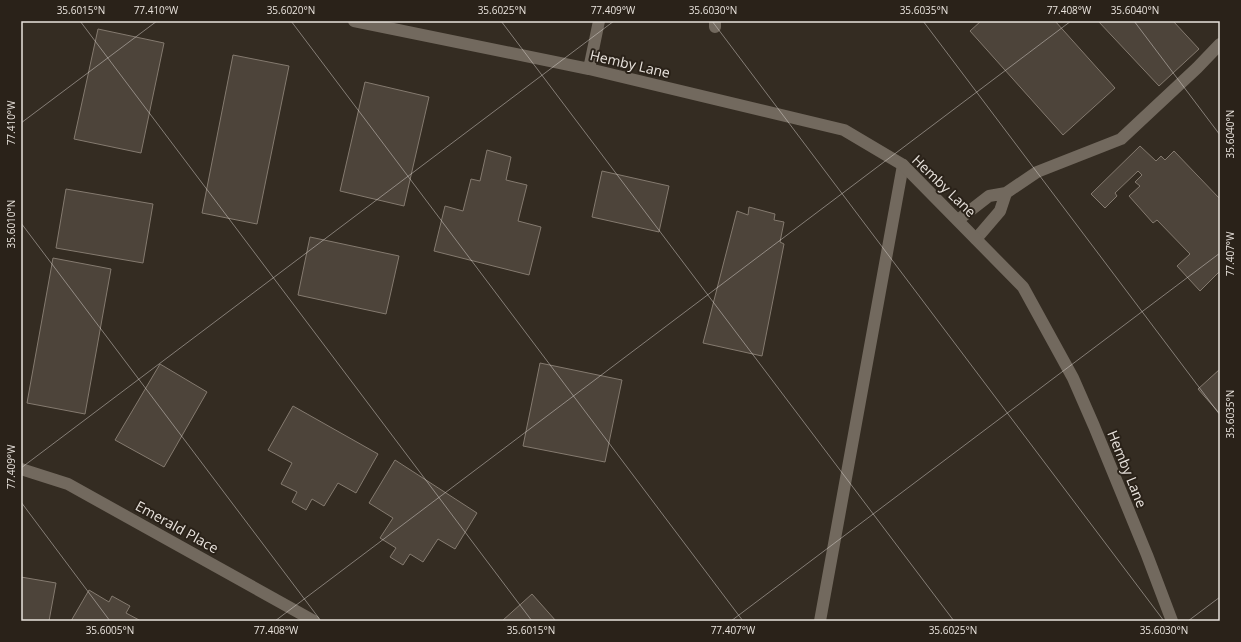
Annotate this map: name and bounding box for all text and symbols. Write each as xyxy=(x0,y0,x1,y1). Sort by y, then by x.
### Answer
text: 35.6015°N xyxy=(57,3,105,17)
text: 77.410°W xyxy=(134,3,179,17)
text: 35.6020°N xyxy=(267,3,315,17)
text: 35.6025°N xyxy=(478,3,526,17)
text: 77.409°W xyxy=(591,3,636,17)
text: 35.6030°N xyxy=(689,3,737,17)
text: 35.6035°N xyxy=(900,3,948,17)
text: 77.408°W xyxy=(1047,3,1092,17)
text: 35.6040°N xyxy=(1111,3,1159,17)
street label: Hemby Lane xyxy=(588,45,672,82)
text: 77.410°W xyxy=(4,100,18,145)
text: 35.6040°N xyxy=(1223,110,1237,158)
street label: Hemby Lane xyxy=(908,150,980,221)
text: 35.6010°N xyxy=(4,200,18,248)
text: 77.407°W xyxy=(1223,231,1237,276)
text: 35.6035°N xyxy=(1223,390,1237,438)
street label: Hemby Lane xyxy=(1103,427,1152,510)
text: 77.409°W xyxy=(4,444,18,489)
street label: Emerald Place xyxy=(132,496,222,557)
text: 35.6005°N xyxy=(86,623,134,637)
text: 77.408°W xyxy=(254,623,299,637)
text: 35.6015°N xyxy=(507,623,555,637)
text: 77.407°W xyxy=(711,623,756,637)
text: 35.6025°N xyxy=(929,623,977,637)
text: 35.6030°N xyxy=(1140,623,1188,637)

